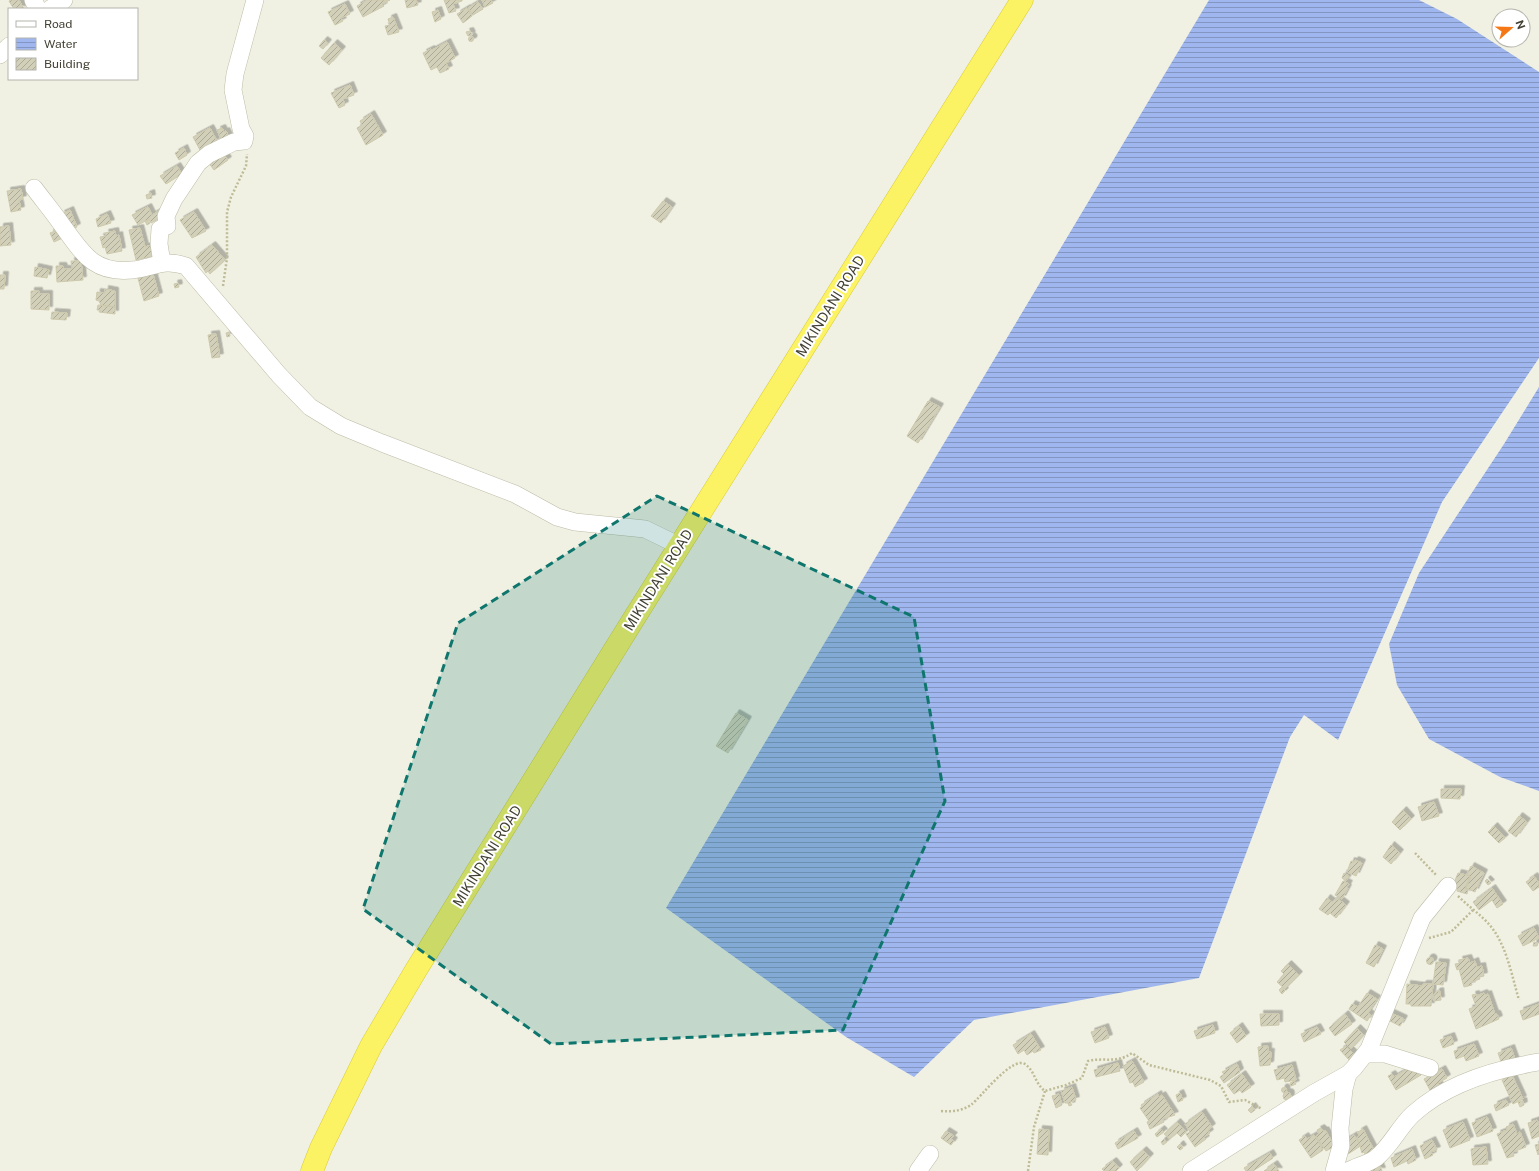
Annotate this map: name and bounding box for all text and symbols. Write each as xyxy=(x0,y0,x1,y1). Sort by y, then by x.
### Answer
legend xyxy=(8,8,138,80)
north arrow xyxy=(1491,8,1531,48)
text: Road xyxy=(44,17,72,31)
text: N xyxy=(1513,18,1528,31)
text: Water xyxy=(44,37,78,51)
text: Building xyxy=(44,57,90,71)
street label: MIKINDANI ROAD xyxy=(792,252,868,360)
street label: MIKINDANI ROAD xyxy=(620,526,696,634)
street label: MIKINDANI ROAD xyxy=(449,802,525,910)

